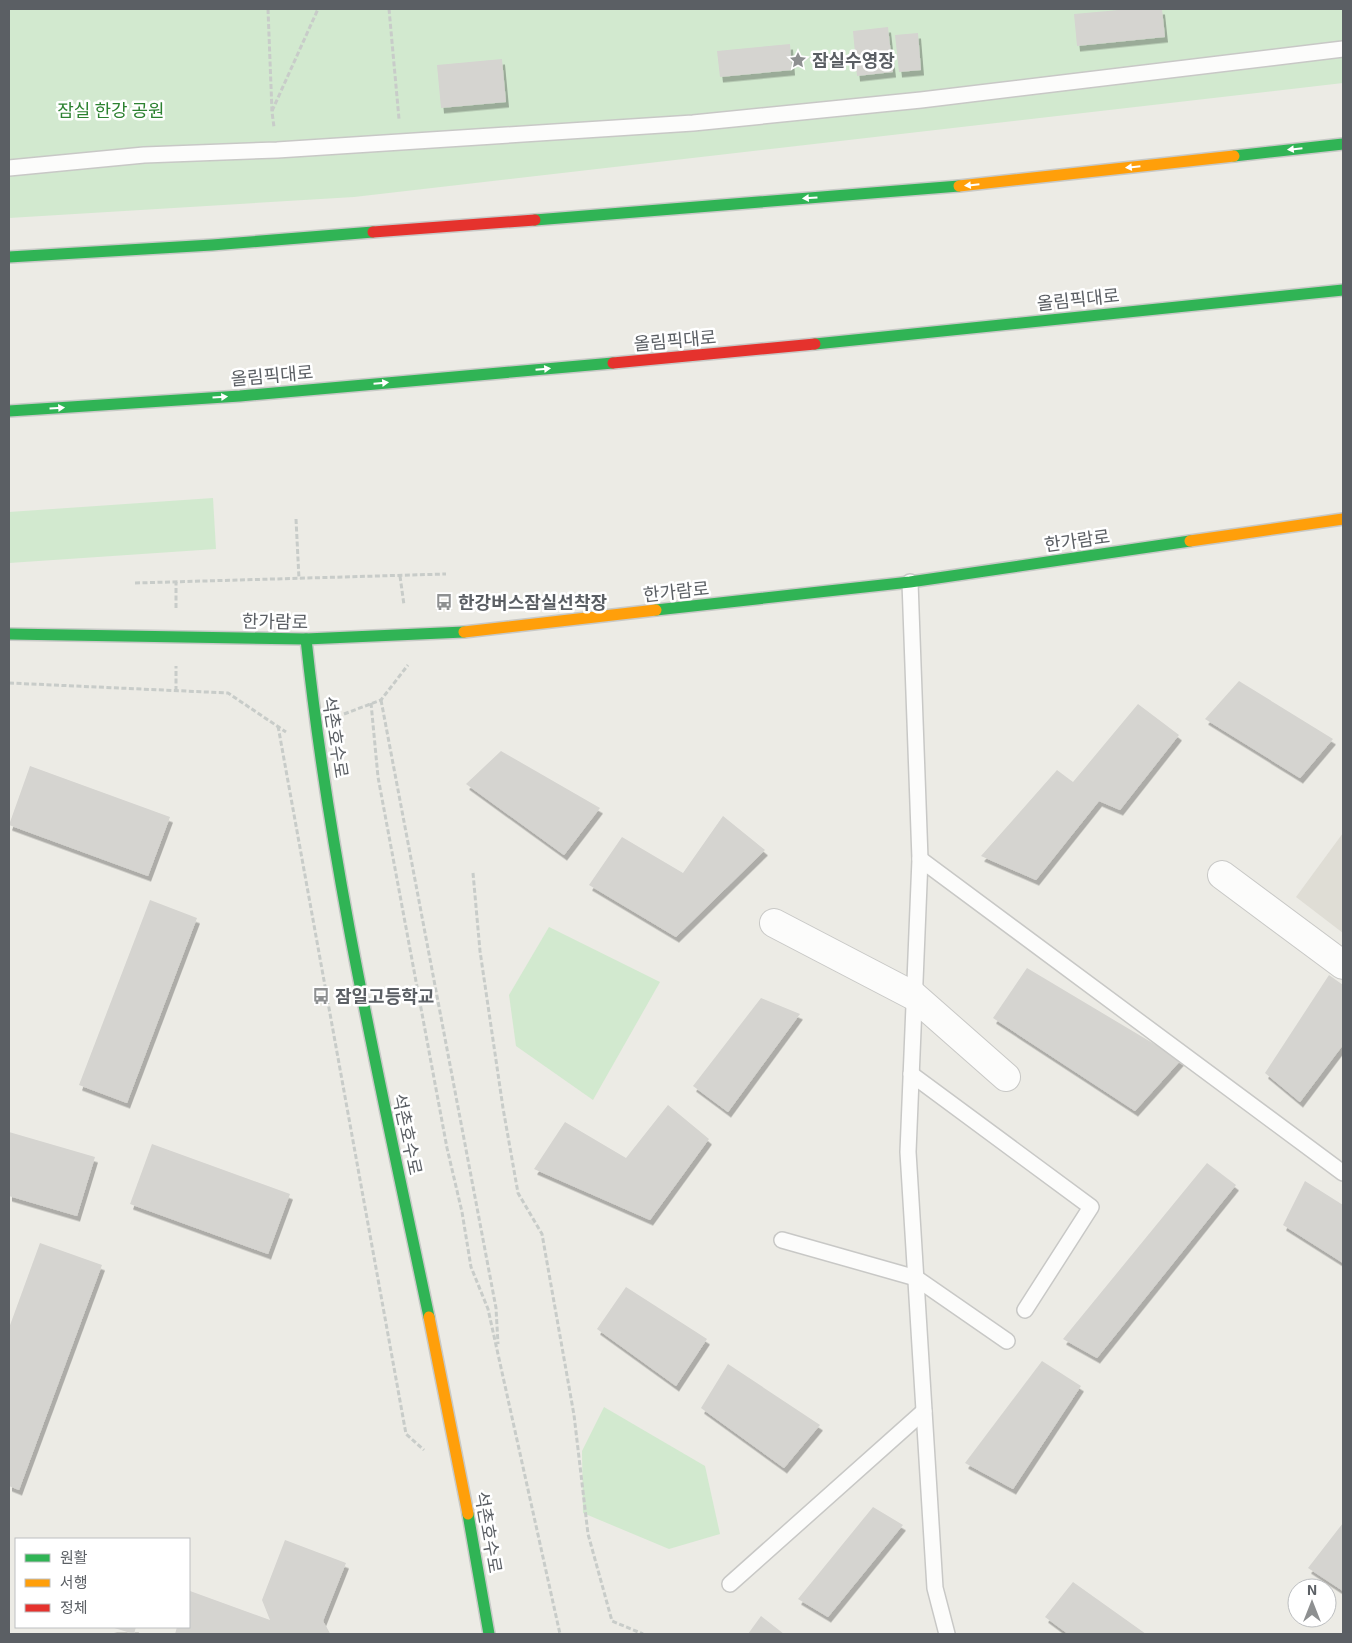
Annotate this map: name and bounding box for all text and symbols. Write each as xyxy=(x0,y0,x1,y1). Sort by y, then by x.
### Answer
place label: 잠실수영장 xyxy=(812,49,895,71)
place icon: 잠실수영장 xyxy=(788,50,808,70)
park label: 잠실 한강 공원 xyxy=(57,99,165,121)
one-way arrow xyxy=(1286,145,1302,153)
one-way arrow xyxy=(1125,163,1141,171)
one-way arrow xyxy=(963,181,979,189)
one-way arrow xyxy=(802,195,818,203)
street label: 올림픽대로 xyxy=(1036,284,1120,314)
street label: 올림픽대로 xyxy=(633,325,717,355)
street label: 올림픽대로 xyxy=(230,360,314,390)
one-way arrow xyxy=(536,365,552,373)
one-way arrow xyxy=(374,379,390,387)
one-way arrow xyxy=(212,393,228,401)
one-way arrow xyxy=(50,404,66,412)
street label: 한가람로 xyxy=(1043,524,1111,556)
street label: 한가람로 xyxy=(642,577,710,605)
place label: 한강버스잠실선착장 xyxy=(458,591,607,613)
bus stop icon: 한강버스잠실선착장 xyxy=(434,592,454,612)
street label: 한가람로 xyxy=(242,609,308,633)
street label: 석촌호수로 xyxy=(319,694,353,780)
place label: 잠일고등학교 xyxy=(335,985,434,1007)
bus stop icon: 잠일고등학교 xyxy=(311,986,331,1006)
street label: 석촌호수로 xyxy=(389,1091,427,1177)
street label: 석촌호수로 xyxy=(471,1489,507,1575)
legend xyxy=(15,1538,190,1628)
text: 원활 xyxy=(60,1548,88,1566)
text: 서행 xyxy=(60,1573,88,1591)
north arrow xyxy=(1287,1578,1337,1628)
text: N xyxy=(1307,1581,1317,1598)
text: 정체 xyxy=(60,1598,88,1616)

